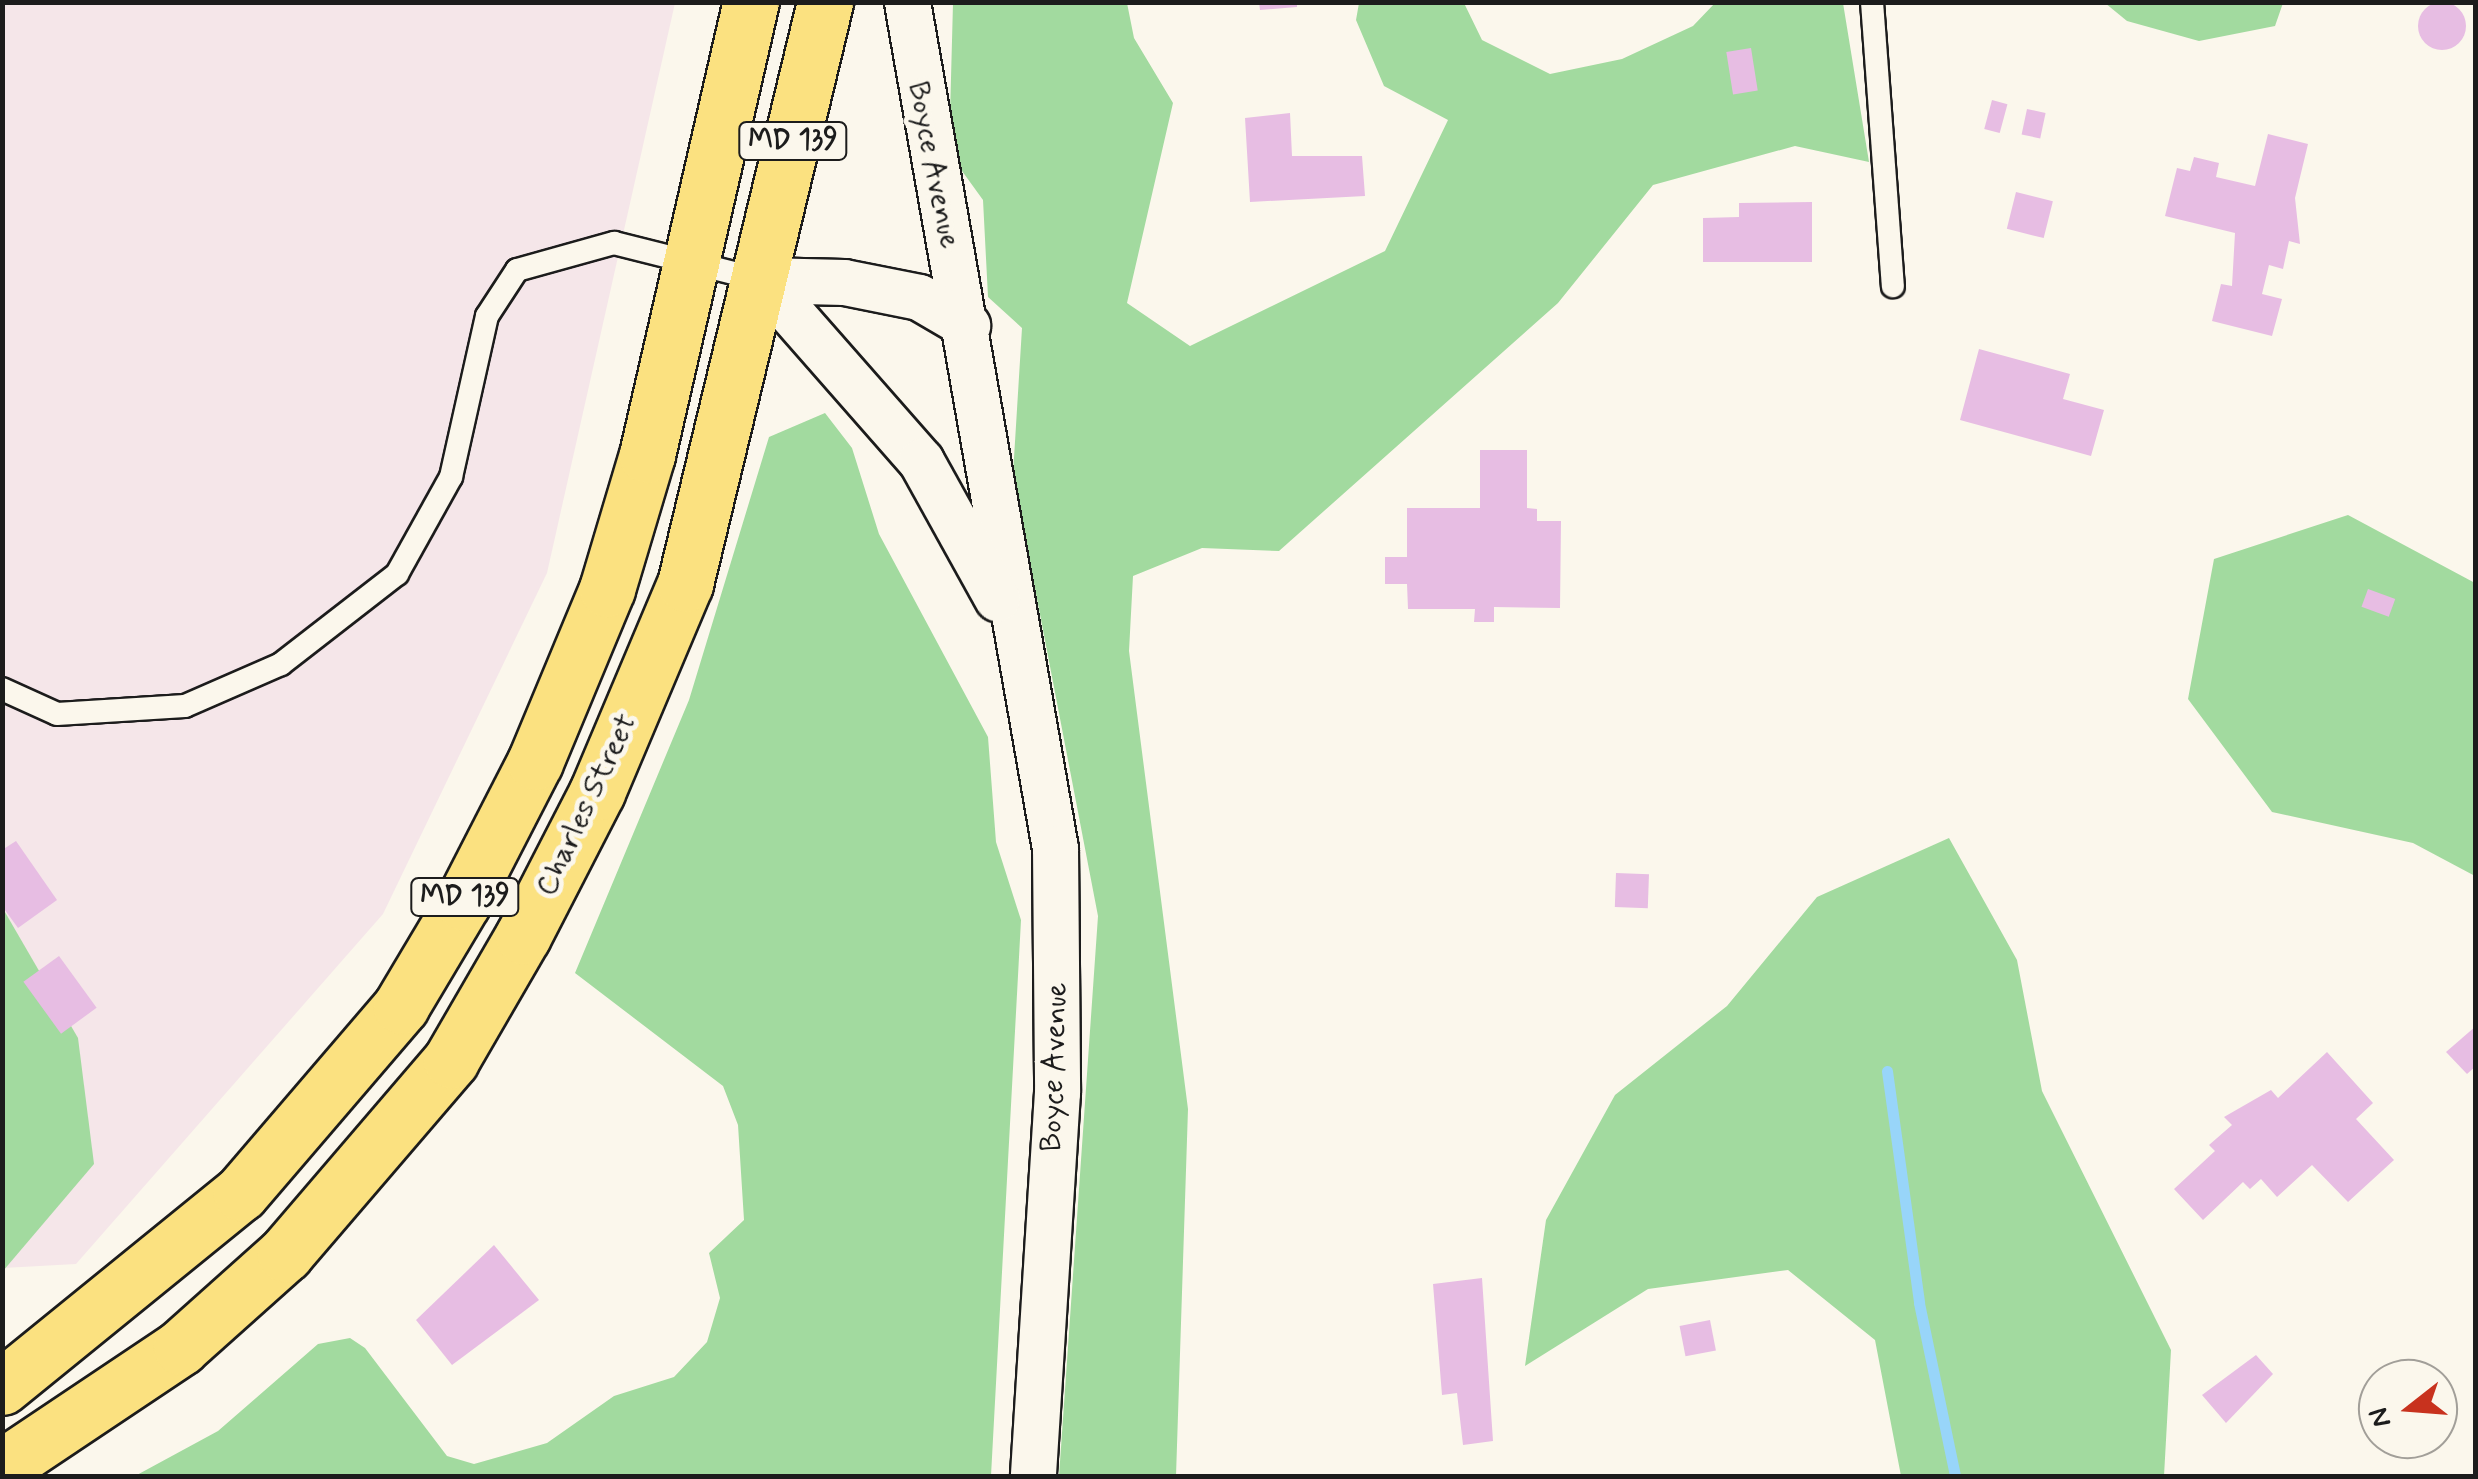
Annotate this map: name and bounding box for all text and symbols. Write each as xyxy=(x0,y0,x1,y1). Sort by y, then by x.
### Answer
street label: Boyce Avenue xyxy=(899,76,967,254)
road number: MD 139 xyxy=(738,118,848,164)
street label: Charles Street xyxy=(529,709,645,901)
road number: MD 139 xyxy=(410,874,520,920)
street label: Boyce Avenue xyxy=(1034,979,1076,1155)
north arrow xyxy=(2358,1359,2458,1459)
text: N xyxy=(2360,1403,2401,1432)

